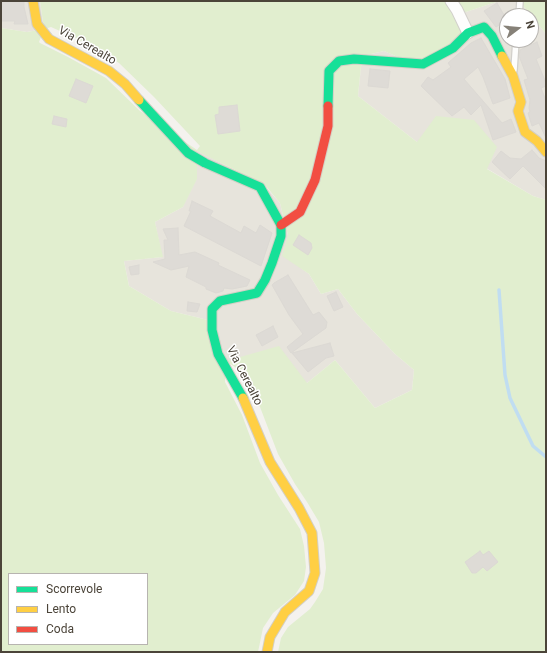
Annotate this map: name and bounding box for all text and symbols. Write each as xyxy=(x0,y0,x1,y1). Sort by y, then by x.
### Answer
north arrow xyxy=(499,8,539,48)
text: N xyxy=(523,19,537,30)
street label: Via Cerealto xyxy=(55,24,119,68)
street label: Via Cerealto xyxy=(223,344,265,408)
legend xyxy=(8,573,148,645)
text: Scorrevole xyxy=(46,582,102,596)
text: Lento xyxy=(46,602,76,616)
text: Coda xyxy=(46,622,74,636)

